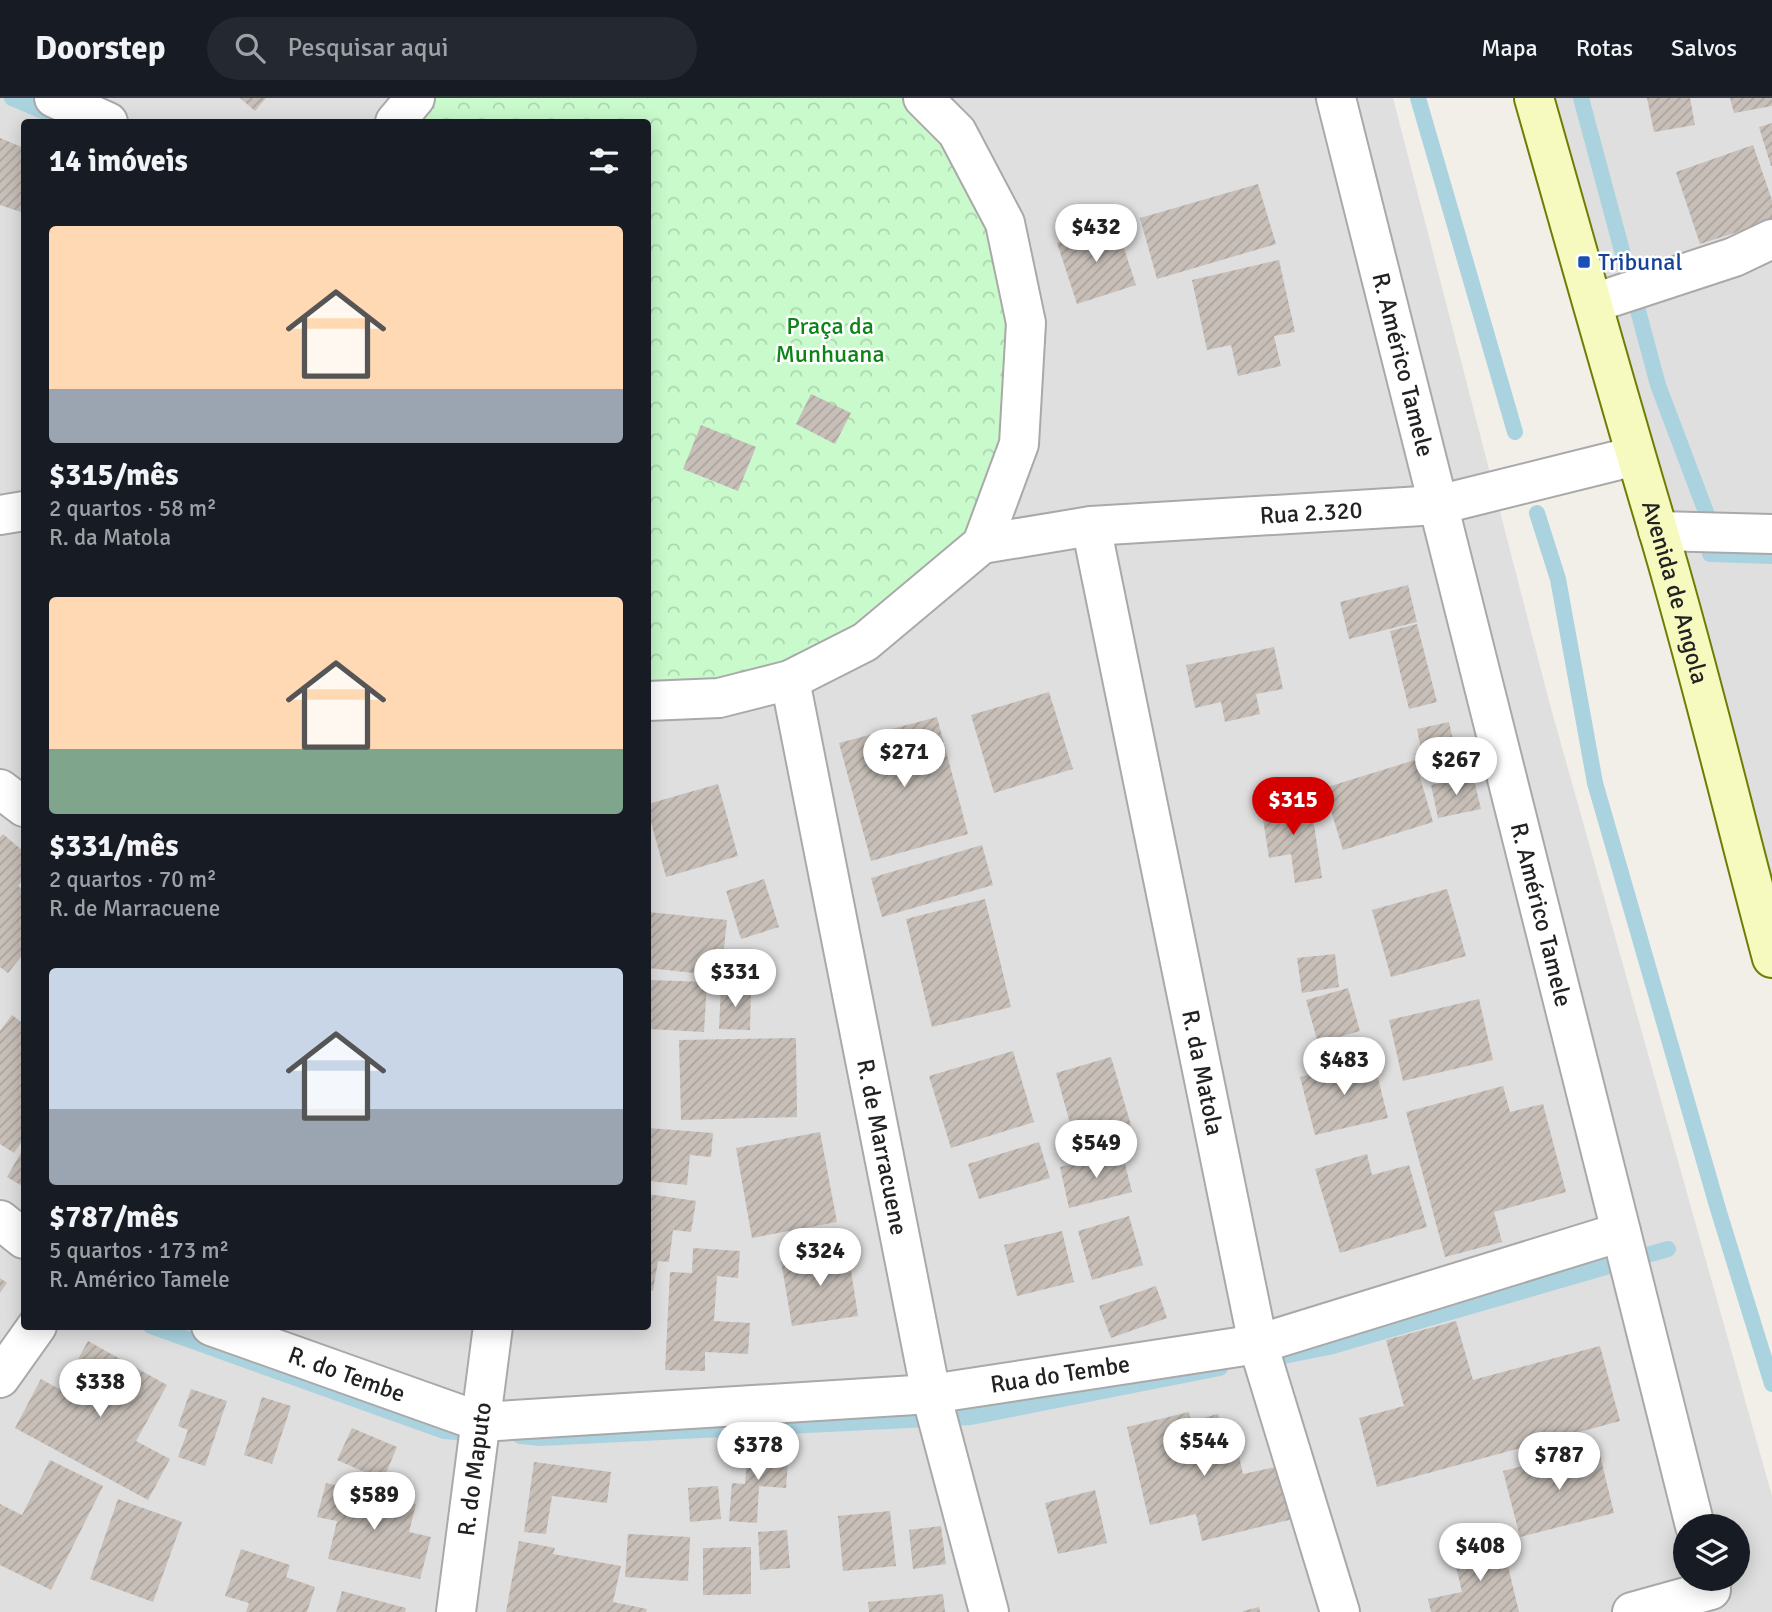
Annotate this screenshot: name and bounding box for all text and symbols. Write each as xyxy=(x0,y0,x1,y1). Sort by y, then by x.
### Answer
search box xyxy=(207,17,697,80)
text: Doorstep xyxy=(35,28,165,69)
icon: search xyxy=(231,29,269,67)
text: Pesquisar aqui xyxy=(287,32,449,64)
text: Mapa xyxy=(1481,33,1538,63)
text: Rotas xyxy=(1576,33,1633,63)
text: Salvos xyxy=(1671,33,1737,63)
icon: filters xyxy=(585,142,623,180)
text: 14 imóveis xyxy=(49,143,188,180)
pin: $432 xyxy=(1055,204,1137,264)
text: $432 xyxy=(1071,212,1121,241)
place label: Tribunal xyxy=(1598,247,1683,277)
marker: Tribunal xyxy=(1576,254,1592,270)
street label: R. Américo Tamele xyxy=(1365,270,1441,460)
icon: home xyxy=(273,271,399,397)
park label: Praça da Munhuana xyxy=(775,311,885,369)
text: $315/mês xyxy=(49,457,178,494)
text: 2 quartos · 58 m² xyxy=(49,494,217,523)
street label: Rua 2.320 xyxy=(1259,495,1363,531)
street label: Avenida de Angola xyxy=(1635,497,1715,687)
text: R. da Matola xyxy=(49,523,171,552)
icon: home xyxy=(273,642,399,768)
pin: $271 xyxy=(863,730,945,789)
text: $271 xyxy=(879,737,929,766)
pin: $267 xyxy=(1415,738,1497,797)
text: $267 xyxy=(1431,745,1481,774)
pin: $315 xyxy=(1252,778,1334,837)
text: $315 xyxy=(1268,785,1318,814)
street label: R. Américo Tamele xyxy=(1504,819,1579,1010)
text: $331/mês xyxy=(49,828,178,865)
text: 2 quartos · 70 m² xyxy=(49,865,217,894)
text: R. de Marracuene xyxy=(49,894,220,923)
pin: $331 xyxy=(694,950,776,1009)
text: $331 xyxy=(710,957,760,986)
street label: R. da Matola xyxy=(1175,1007,1230,1138)
icon: home xyxy=(273,1013,399,1139)
pin: $483 xyxy=(1303,1038,1385,1097)
text: $483 xyxy=(1319,1045,1369,1074)
street label: R. de Marracuene xyxy=(850,1056,914,1238)
pin: $549 xyxy=(1055,1121,1137,1180)
text: $549 xyxy=(1071,1128,1121,1157)
text: $787/mês xyxy=(49,1199,178,1236)
pin: $324 xyxy=(779,1228,861,1288)
text: 5 quartos · 173 m² xyxy=(49,1236,229,1265)
text: $324 xyxy=(795,1236,845,1265)
text: R. Américo Tamele xyxy=(49,1265,230,1294)
street label: R. do Tembe xyxy=(284,1340,409,1409)
street label: Rua do Tembe xyxy=(988,1349,1132,1400)
pin: $338 xyxy=(59,1360,141,1419)
text: $338 xyxy=(75,1367,125,1396)
street label: R. do Maputo xyxy=(451,1401,498,1538)
pin: $544 xyxy=(1163,1418,1245,1478)
pin: $378 xyxy=(717,1422,799,1482)
text: $544 xyxy=(1179,1426,1229,1455)
text: $378 xyxy=(733,1430,783,1459)
pin: $787 xyxy=(1518,1432,1600,1492)
text: $787 xyxy=(1534,1440,1584,1469)
pin: $589 xyxy=(333,1472,415,1532)
text: $589 xyxy=(349,1480,399,1509)
map controls xyxy=(1673,1514,1750,1591)
button: layers xyxy=(1673,1514,1750,1591)
pin: $408 xyxy=(1439,1524,1521,1583)
text: $408 xyxy=(1455,1531,1505,1560)

